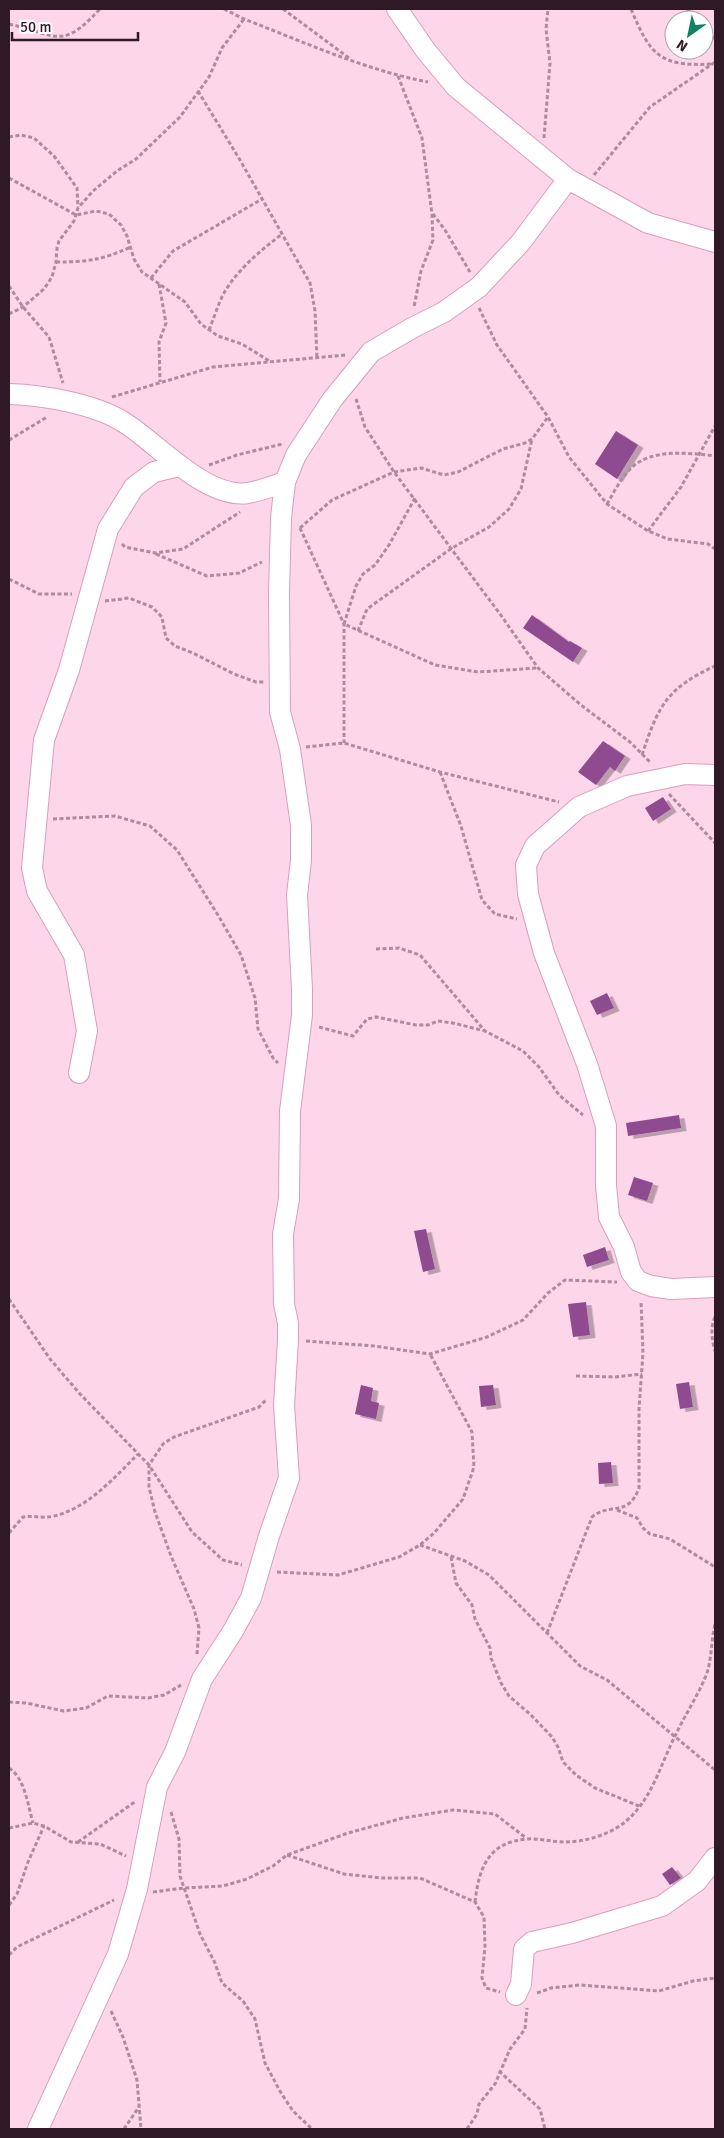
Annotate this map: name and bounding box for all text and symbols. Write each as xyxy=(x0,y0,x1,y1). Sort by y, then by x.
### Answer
scale bar xyxy=(12,10,139,42)
north arrow xyxy=(664,10,714,60)
text: 50 m xyxy=(20,18,51,36)
text: N xyxy=(673,36,691,55)

